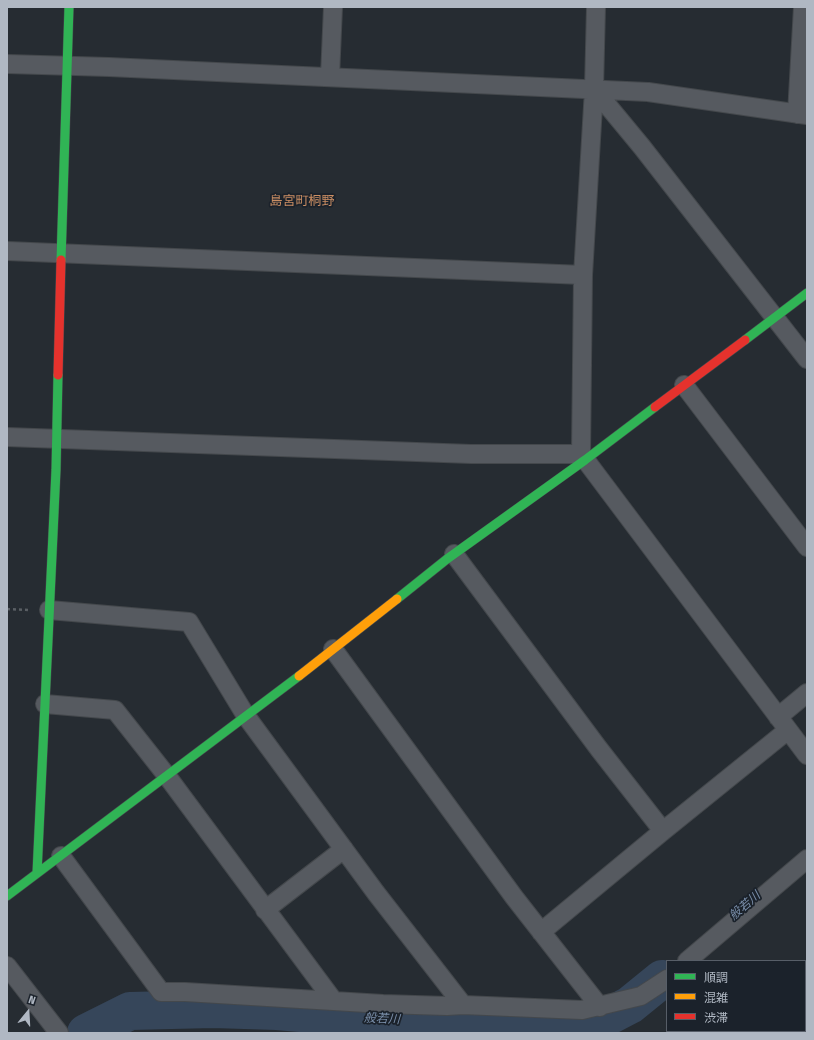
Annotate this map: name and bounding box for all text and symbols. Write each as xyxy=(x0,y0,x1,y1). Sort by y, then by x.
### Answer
district label: 島宮町桐野 xyxy=(270,193,334,209)
water label: 般若川 xyxy=(727,889,763,923)
legend xyxy=(666,960,806,1032)
text: 順調 xyxy=(704,971,728,985)
text: 混雑 xyxy=(704,991,728,1005)
north arrow xyxy=(8,992,48,1032)
text: N xyxy=(27,993,37,1007)
water label: 般若川 xyxy=(364,1011,400,1027)
text: 渋滞 xyxy=(704,1011,728,1025)

